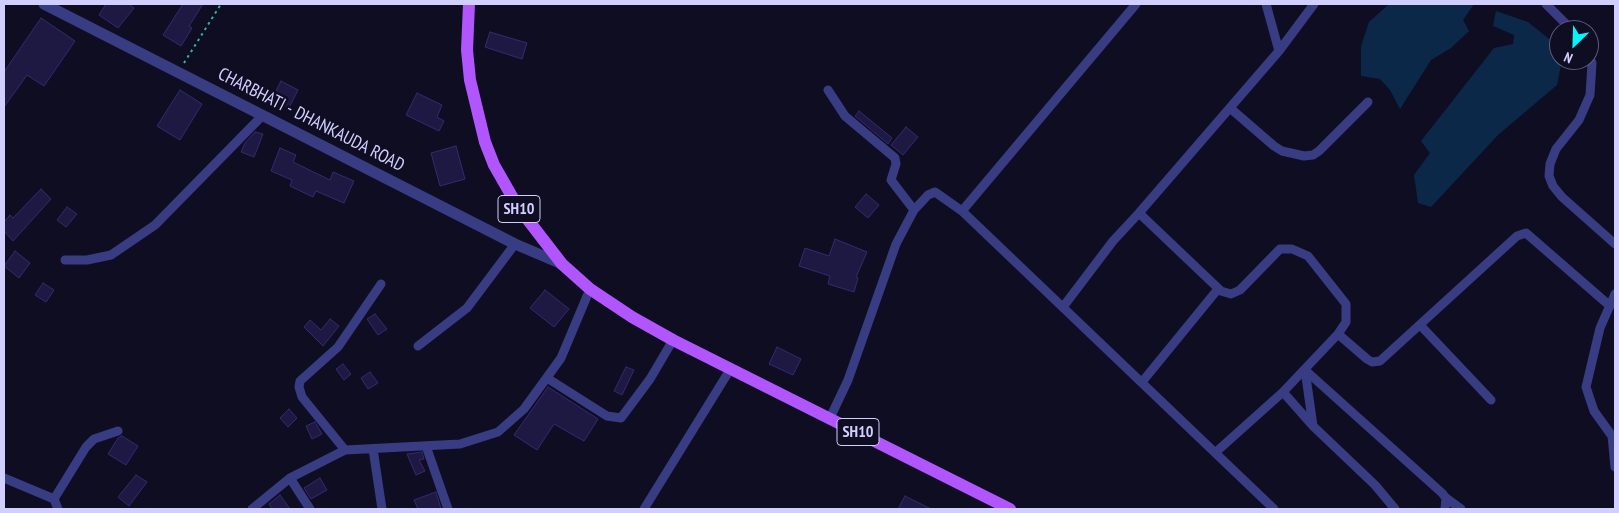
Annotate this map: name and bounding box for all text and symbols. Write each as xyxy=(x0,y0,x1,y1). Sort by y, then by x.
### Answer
north arrow xyxy=(1549,20,1599,70)
text: N xyxy=(1561,48,1575,68)
street label: CHARBHATI - DHANKAUDA ROAD xyxy=(214,64,408,176)
road number: SH10 xyxy=(498,195,540,222)
road number: SH10 xyxy=(837,418,879,446)

